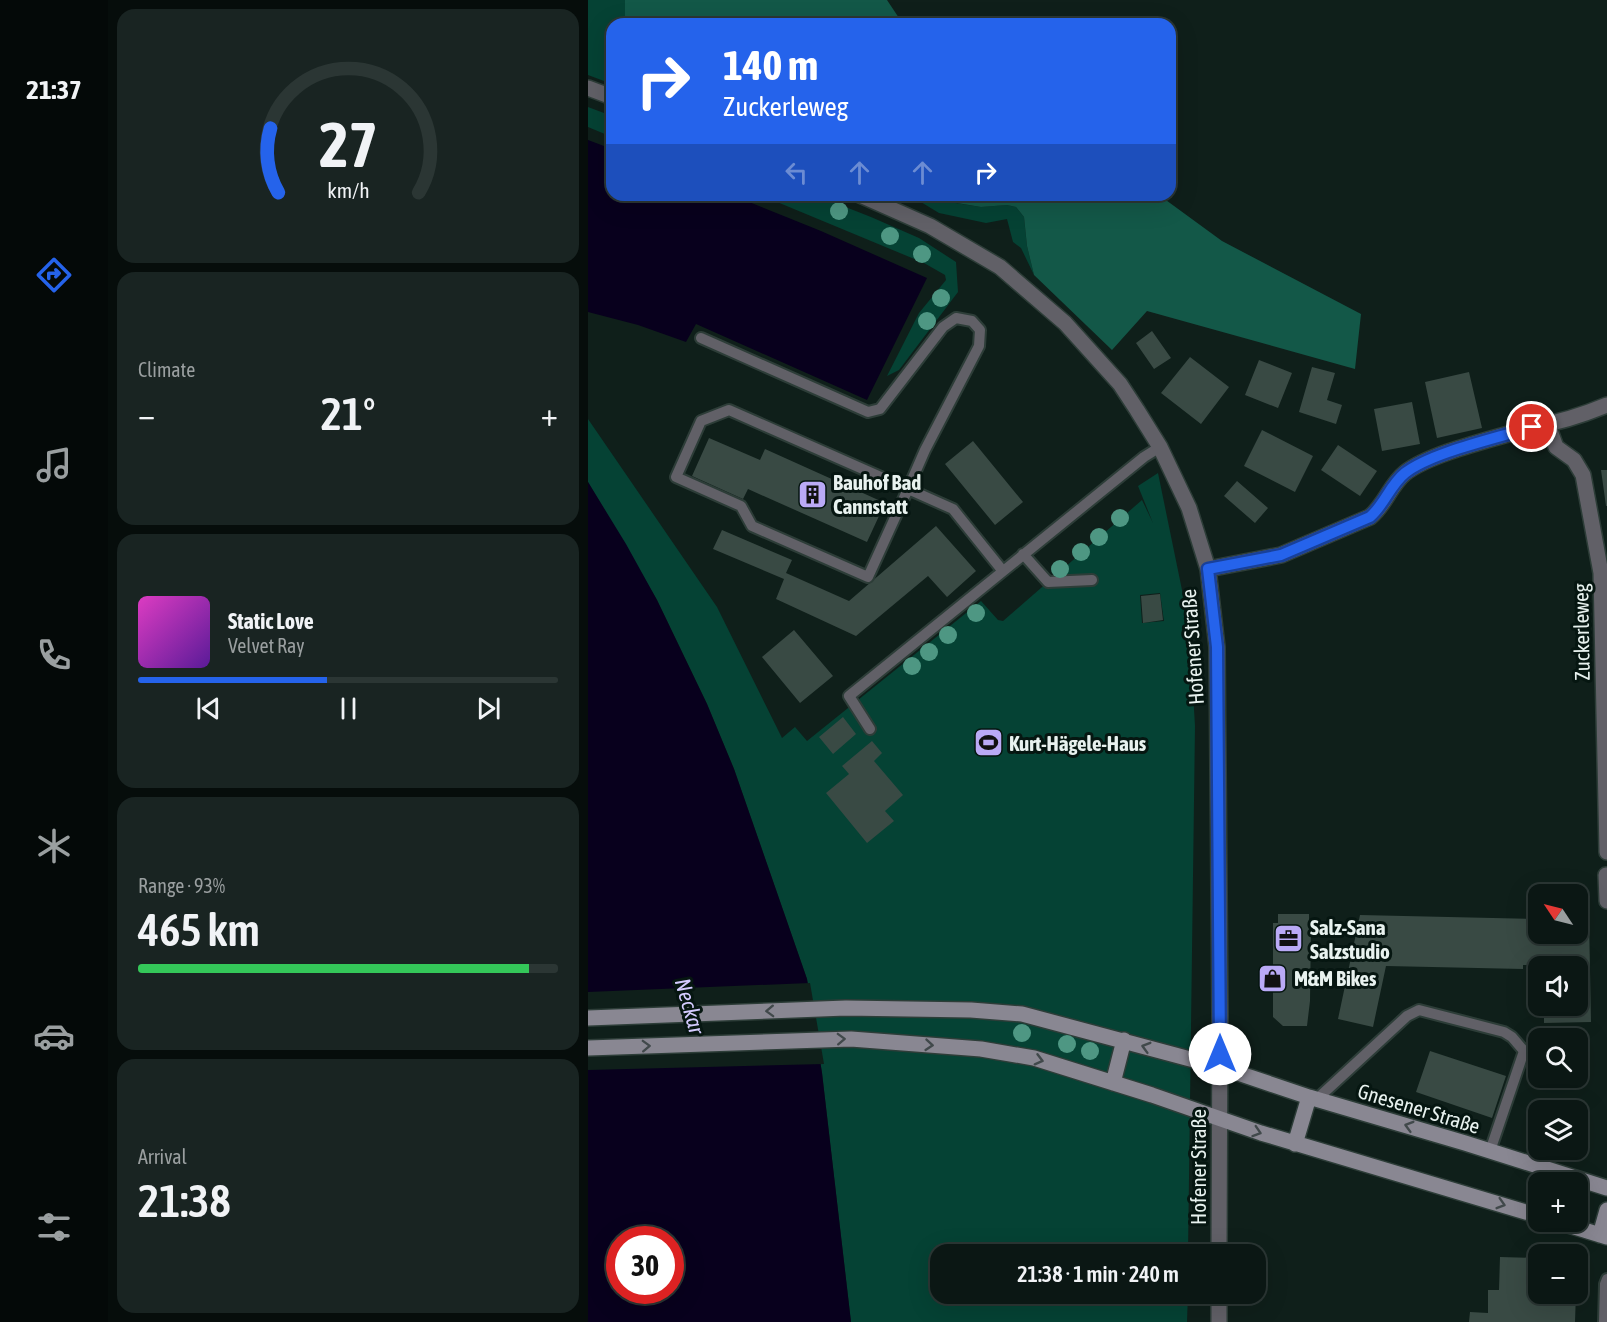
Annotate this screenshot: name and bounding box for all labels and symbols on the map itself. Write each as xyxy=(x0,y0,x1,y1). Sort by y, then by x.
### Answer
pin xyxy=(1506,401,1557,452)
place label: Bauhof Bad Cannstatt xyxy=(833,470,921,518)
building icon: Bauhof Bad Cannstatt xyxy=(796,478,828,510)
street label: Zuckerleweg xyxy=(1568,583,1594,681)
street label: Hofener Straße xyxy=(1176,588,1208,706)
sports icon: Kurt-Hägele-Haus xyxy=(972,727,1004,759)
place label: Kurt-Hägele-Haus xyxy=(1009,731,1147,755)
north arrow xyxy=(1528,884,1588,944)
place label: Salz-Sana Salzstudio xyxy=(1310,915,1390,963)
office icon: Salz-Sana Salzstudio xyxy=(1273,923,1305,955)
shop icon: M&M Bikes xyxy=(1257,962,1289,994)
place label: M&M Bikes xyxy=(1294,966,1377,990)
water label: Neckar xyxy=(670,975,711,1038)
one-way arrow xyxy=(765,1005,774,1018)
position arrow xyxy=(1188,1022,1252,1086)
one-way arrow xyxy=(837,1033,846,1045)
one-way arrow xyxy=(925,1038,934,1051)
one-way arrow xyxy=(642,1040,651,1052)
one-way arrow xyxy=(1141,1042,1152,1054)
one-way arrow xyxy=(1034,1053,1044,1066)
street label: Gnesener Straße xyxy=(1355,1078,1483,1138)
street label: Hofener Straße xyxy=(1186,1109,1210,1225)
one-way arrow xyxy=(1404,1121,1415,1133)
one-way arrow xyxy=(1251,1125,1262,1137)
one-way arrow xyxy=(1495,1197,1506,1209)
speed limit sign: 30 xyxy=(606,1226,684,1304)

